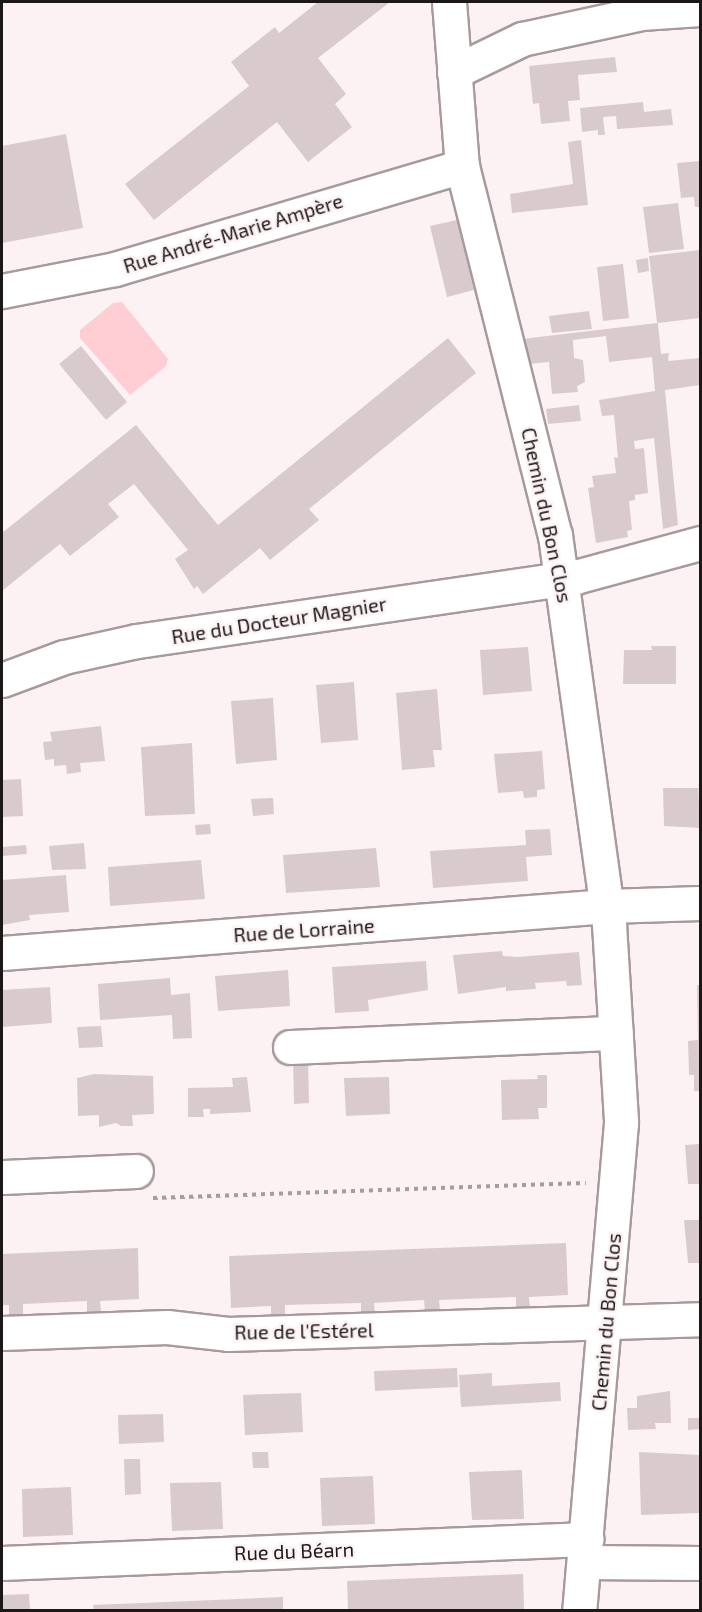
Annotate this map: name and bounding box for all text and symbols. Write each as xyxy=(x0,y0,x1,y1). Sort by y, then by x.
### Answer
street label: Rue André-Marie Ampère xyxy=(120,188,346,278)
street label: Chemin du Bon Clos xyxy=(517,425,577,605)
street label: Rue du Docteur Magnier xyxy=(169,591,389,649)
street label: Rue de Lorraine xyxy=(233,913,375,947)
street label: Chemin du Bon Clos xyxy=(586,1232,626,1412)
street label: Rue de l'Estérel xyxy=(234,1318,374,1344)
street label: Rue du Béarn xyxy=(234,1537,354,1565)

